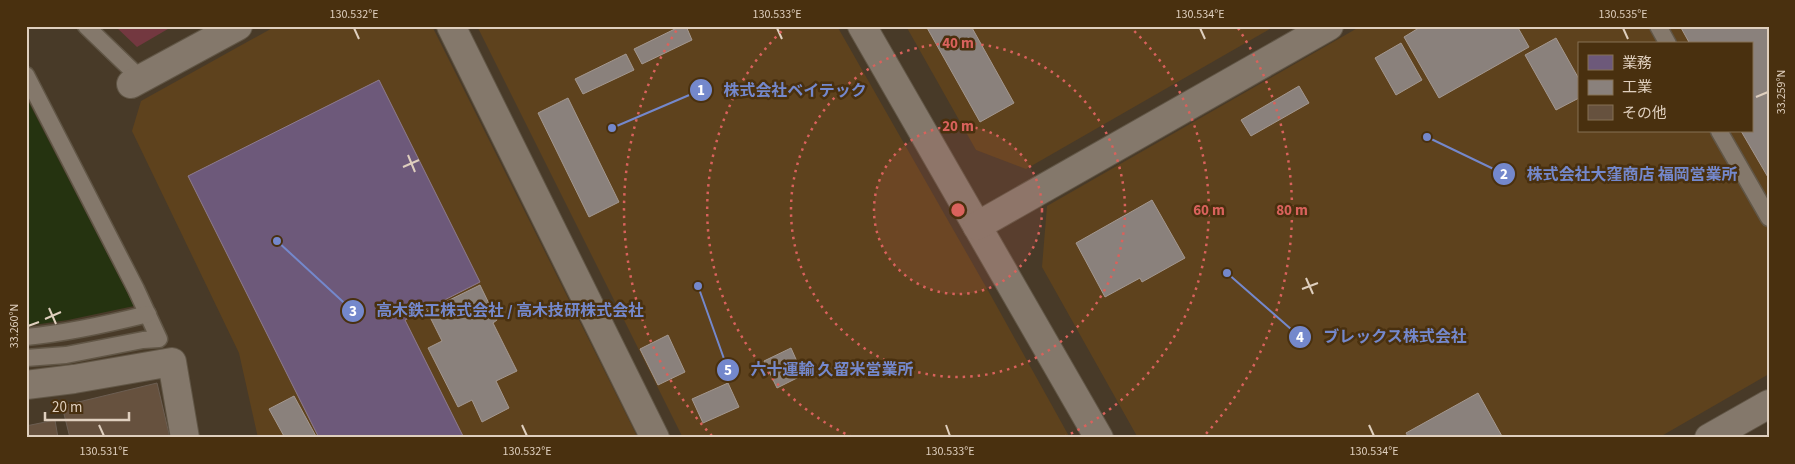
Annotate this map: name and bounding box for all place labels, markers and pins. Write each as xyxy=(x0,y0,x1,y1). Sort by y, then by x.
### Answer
callout: 株式会社ベイテック xyxy=(688,74,877,105)
callout: 株式会社大窪商店 福岡営業所 xyxy=(1492,159,1748,190)
centre of rings xyxy=(949,201,967,219)
callout: 高木鉄工株式会社 / 高木技研株式会社 xyxy=(341,295,653,326)
callout: ブレックス株式会社 xyxy=(1288,321,1477,352)
callout: 六十運輸 久留米営業所 xyxy=(715,354,923,385)

